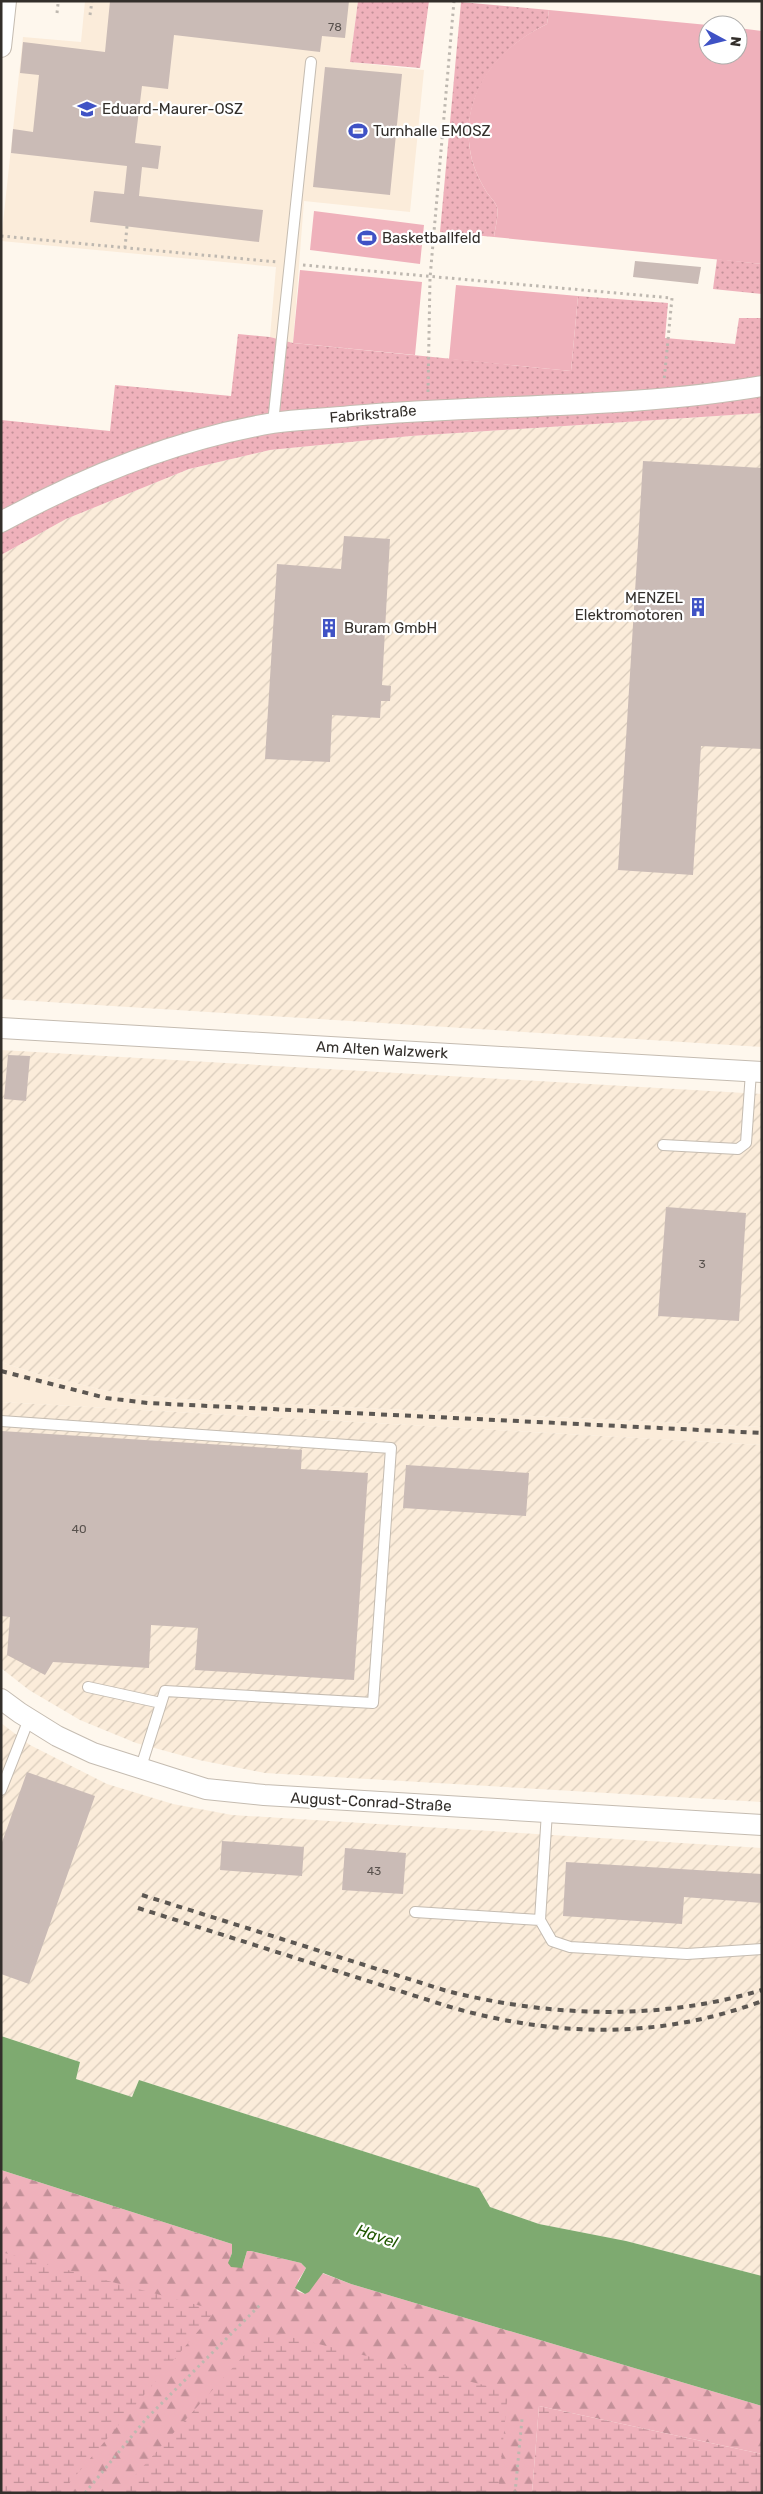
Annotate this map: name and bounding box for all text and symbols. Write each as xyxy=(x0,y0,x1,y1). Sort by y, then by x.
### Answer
north arrow xyxy=(698,15,748,65)
house number: 78 xyxy=(328,20,342,34)
text: N xyxy=(726,35,744,48)
school or university icon: Eduard-Maurer-OSZ xyxy=(76,98,98,120)
place label: Eduard-Maurer-OSZ xyxy=(102,100,243,118)
sports icon: Turnhalle EMOSZ xyxy=(347,120,369,142)
place label: Turnhalle EMOSZ xyxy=(373,122,491,140)
sports icon: Basketballfeld xyxy=(356,227,378,249)
place label: Basketballfeld xyxy=(382,229,481,247)
street label: Fabrikstraße xyxy=(329,401,417,427)
place label: MENZEL Elektromotoren xyxy=(575,589,684,624)
building icon: MENZEL Elektromotoren xyxy=(687,596,709,618)
building icon: Buram GmbH xyxy=(318,617,340,639)
place label: Buram GmbH xyxy=(344,619,437,637)
street label: Am Alten Walzwerk xyxy=(316,1038,449,1062)
house number: 3 xyxy=(698,1257,706,1271)
house number: 40 xyxy=(71,1522,87,1536)
street label: August-Conrad-Straße xyxy=(290,1789,452,1815)
house number: 43 xyxy=(367,1864,381,1878)
water label: Havel xyxy=(354,2220,401,2252)

